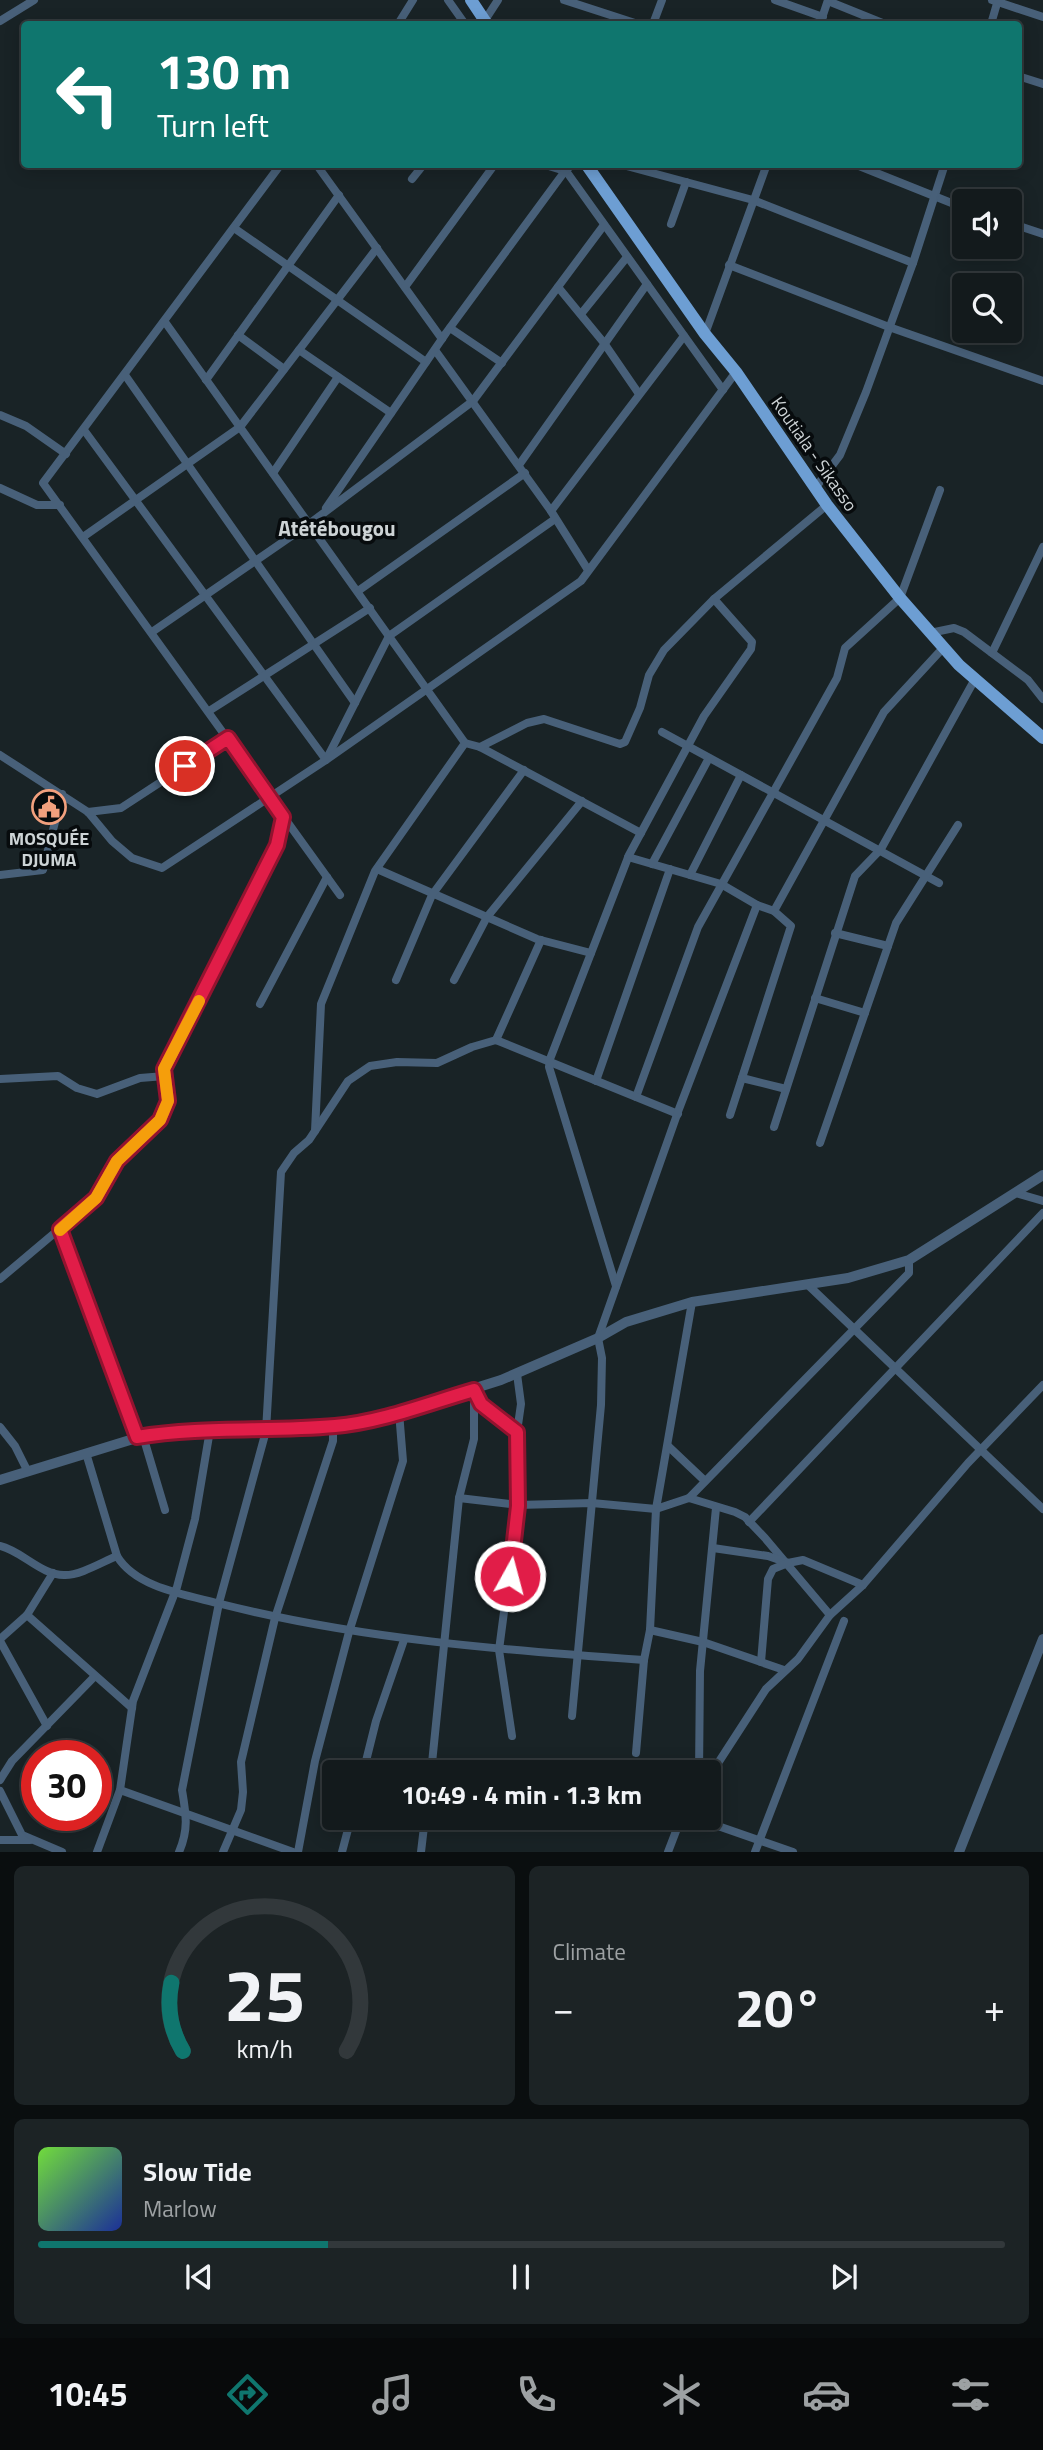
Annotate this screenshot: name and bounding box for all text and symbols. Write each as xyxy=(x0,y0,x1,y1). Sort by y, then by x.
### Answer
text: 130 m xyxy=(157,33,291,108)
icon: left xyxy=(42,49,133,140)
text: Turn left xyxy=(157,101,269,149)
map controls xyxy=(952,189,1022,343)
button: sound xyxy=(952,189,1022,259)
button: search xyxy=(952,273,1022,343)
street label: Koutiala - Sikasso xyxy=(765,391,864,517)
district label: Atétébougou xyxy=(278,512,396,544)
pin xyxy=(155,736,215,796)
icon: arrive xyxy=(166,747,204,785)
public building icon: MOSQUÉE DJUMA xyxy=(30,788,68,826)
place label: MOSQUÉE DJUMA xyxy=(9,825,89,873)
position arrow xyxy=(473,1539,547,1613)
speed limit sign: 30 xyxy=(21,1740,112,1831)
text: 10:49 · 4 min · 1.3 km xyxy=(401,1775,642,1814)
text: Climate xyxy=(553,1934,626,1969)
text: 25 xyxy=(223,1940,305,2050)
text: 20° xyxy=(735,1968,822,2047)
text: − xyxy=(553,1979,574,2037)
text: + xyxy=(984,1979,1005,2037)
text: km/h xyxy=(236,2030,293,2068)
text: Slow Tide xyxy=(143,2152,252,2191)
text: Marlow xyxy=(143,2191,217,2226)
icon: previous xyxy=(180,2258,218,2296)
icon: pause xyxy=(502,2258,540,2296)
icon: next xyxy=(825,2258,863,2296)
text: 10:45 xyxy=(48,2370,128,2418)
icon: directions xyxy=(223,2370,272,2419)
icon: music xyxy=(368,2370,417,2419)
icon: phone xyxy=(512,2370,561,2419)
icon: climate xyxy=(657,2370,706,2419)
icon: car xyxy=(802,2370,851,2419)
icon: filters xyxy=(946,2370,995,2419)

